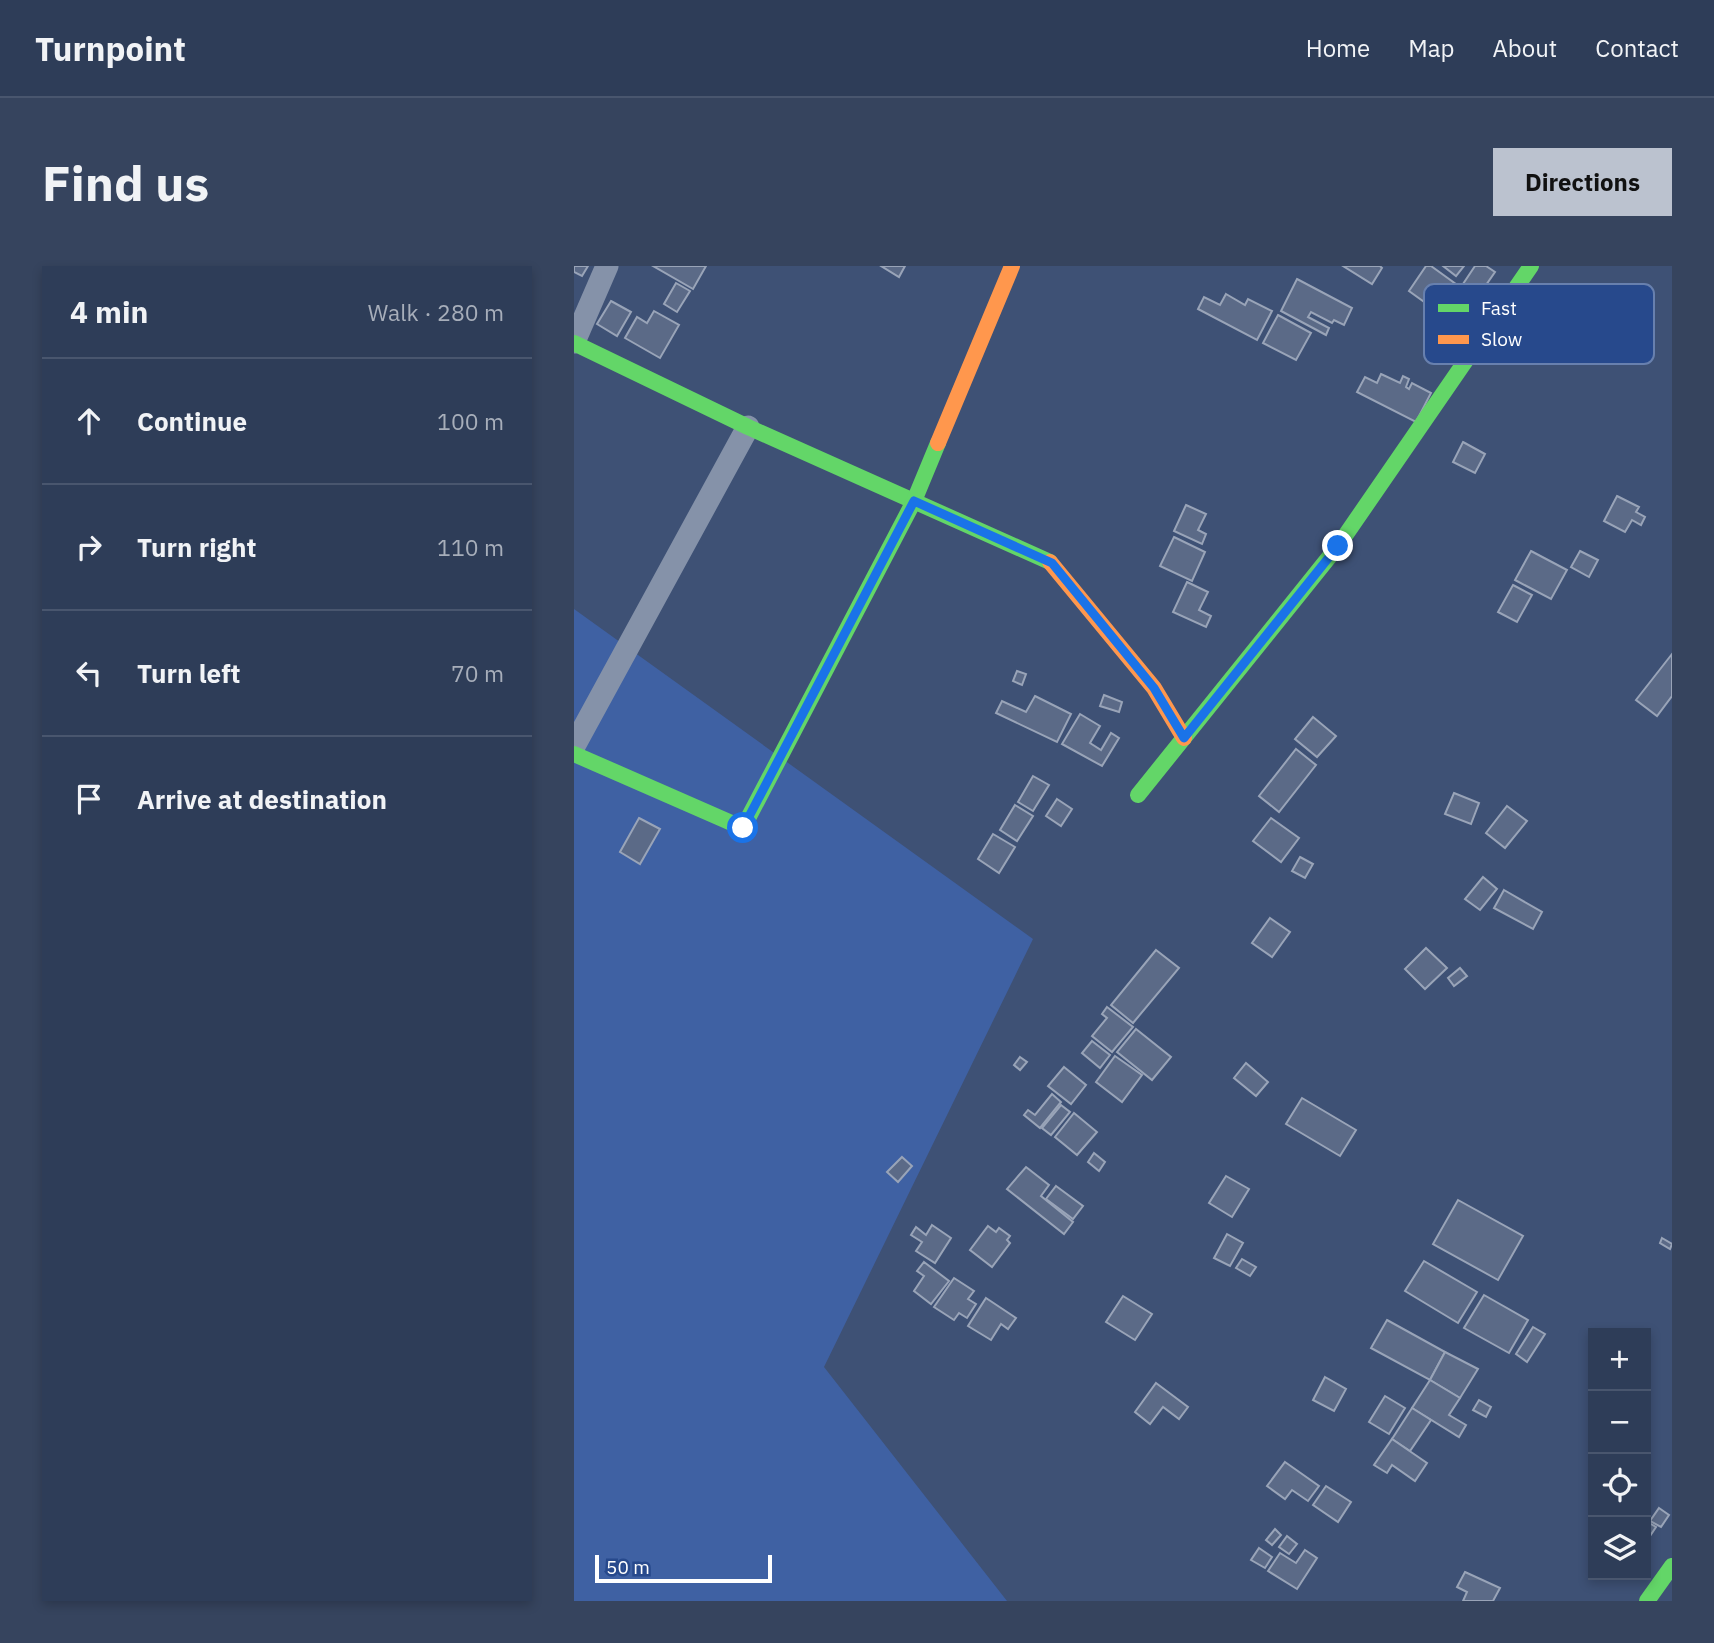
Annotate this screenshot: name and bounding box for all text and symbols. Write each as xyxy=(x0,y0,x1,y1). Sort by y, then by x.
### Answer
text: Turnpoint xyxy=(35,27,186,70)
text: Home xyxy=(1306,32,1370,64)
text: Map xyxy=(1408,32,1454,64)
text: About xyxy=(1492,32,1557,64)
text: Contact xyxy=(1595,32,1679,64)
button: Directions xyxy=(1493,148,1672,216)
text: Find us xyxy=(42,151,209,214)
legend xyxy=(1424,284,1654,364)
text: 4 min xyxy=(70,292,148,331)
text: Fast xyxy=(1481,296,1517,320)
text: Walk · 280 m xyxy=(368,297,504,327)
text: Slow xyxy=(1481,327,1522,351)
icon: ahead xyxy=(70,402,108,440)
text: Continue xyxy=(137,404,247,438)
text: 100 m xyxy=(437,406,504,436)
icon: right xyxy=(70,528,108,566)
text: Turn right xyxy=(137,530,256,564)
route end xyxy=(1322,530,1353,561)
text: 110 m xyxy=(437,532,504,562)
icon: left xyxy=(70,654,108,692)
text: Turn left xyxy=(137,656,240,690)
text: 70 m xyxy=(451,658,504,688)
icon: arrive xyxy=(70,780,108,818)
text: Arrive at destination xyxy=(137,782,387,816)
route start xyxy=(727,812,758,843)
map controls xyxy=(1588,1328,1651,1580)
button: + xyxy=(1588,1328,1651,1391)
button: − xyxy=(1588,1391,1651,1454)
button: locate xyxy=(1588,1454,1651,1517)
button: layers xyxy=(1588,1517,1651,1580)
scale bar xyxy=(595,1552,772,1584)
text: 50 m xyxy=(606,1555,650,1579)

